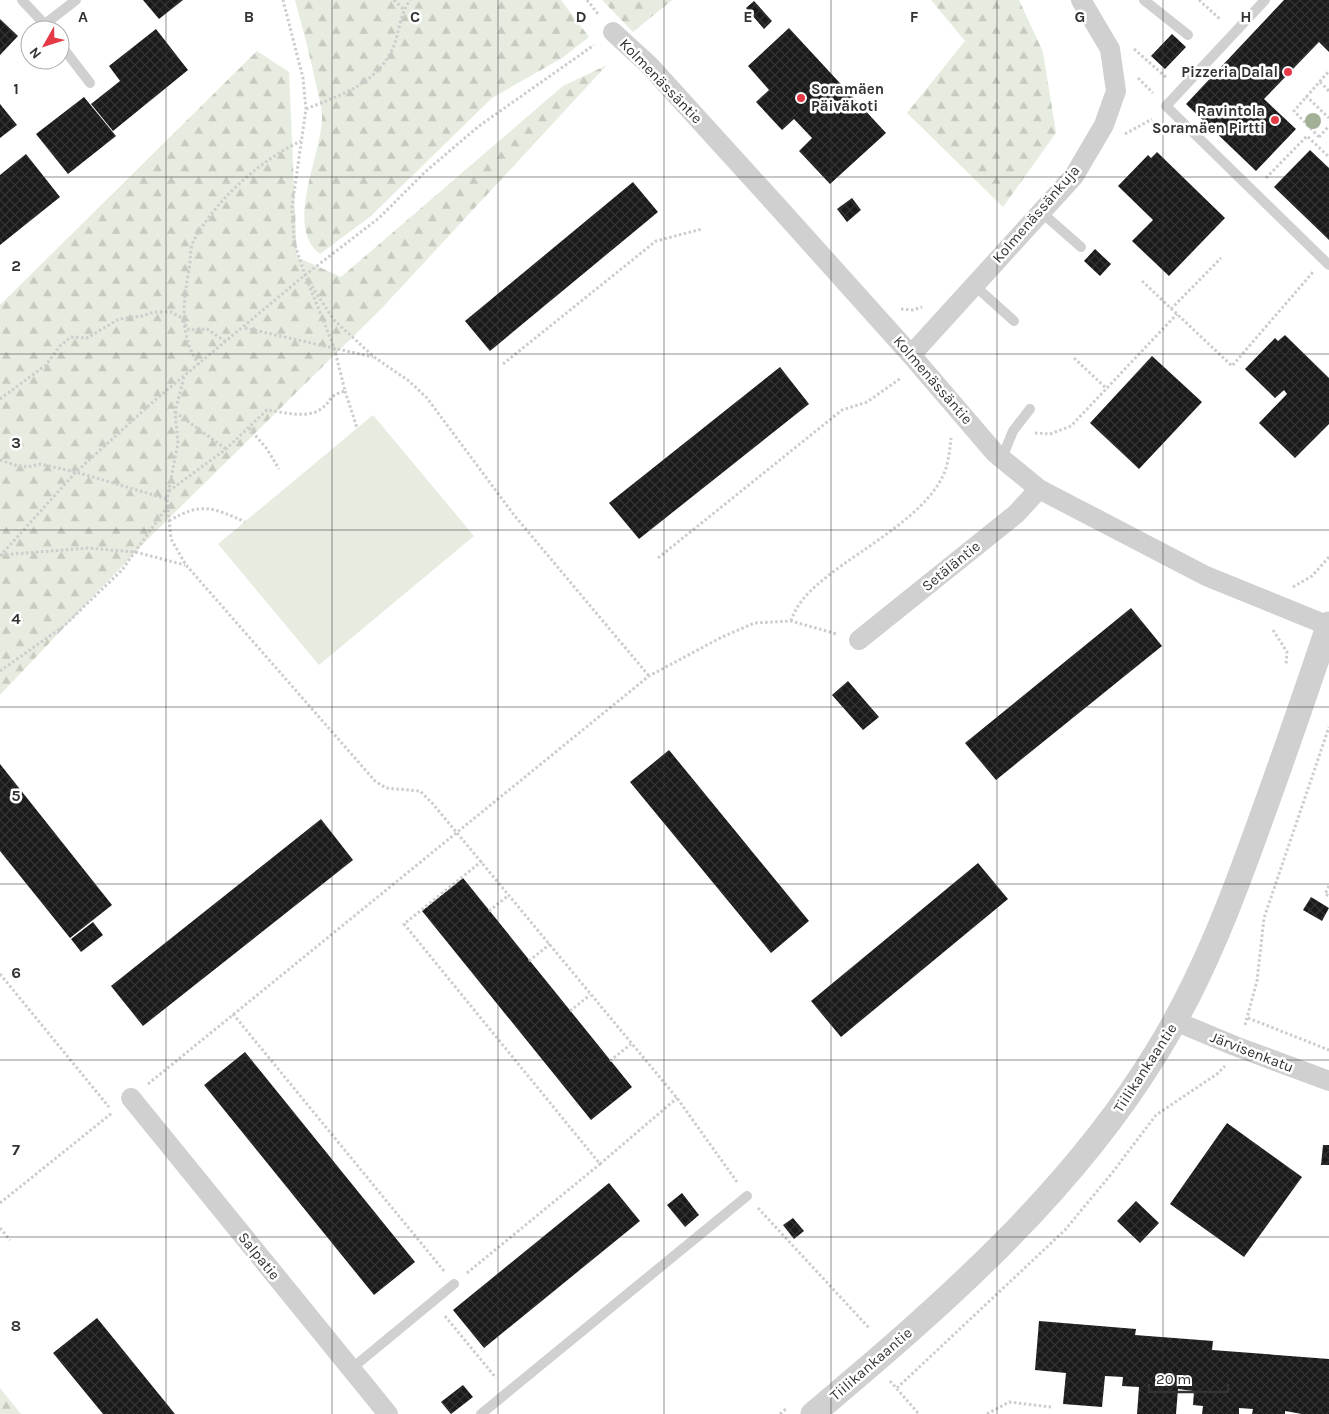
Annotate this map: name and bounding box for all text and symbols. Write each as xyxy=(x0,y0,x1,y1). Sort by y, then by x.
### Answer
text: A xyxy=(78,7,88,26)
text: B xyxy=(244,7,254,26)
text: C xyxy=(410,7,420,26)
text: D xyxy=(576,7,587,26)
text: E xyxy=(743,7,753,26)
text: F xyxy=(910,7,919,26)
text: G xyxy=(1075,7,1085,26)
text: H xyxy=(1240,7,1252,26)
north arrow xyxy=(20,20,70,70)
street label: Kolmenässäntie xyxy=(616,35,706,127)
text: N xyxy=(26,44,45,62)
place label: Pizzeria Dalal xyxy=(1181,63,1278,81)
marker: Pizzeria Dalal xyxy=(1282,66,1294,78)
text: 1 xyxy=(13,79,19,98)
place label: Soramäen Päiväkoti xyxy=(811,80,884,115)
marker: Soramäen Päiväkoti xyxy=(795,92,807,104)
place label: Ravintola Soramäen Pirtti xyxy=(1152,102,1265,137)
marker: Ravintola Soramäen Pirtti xyxy=(1269,114,1281,126)
street label: Kolmenässänkuja xyxy=(988,161,1084,267)
text: 2 xyxy=(11,256,21,275)
street label: Kolmenässäntie xyxy=(890,332,976,428)
text: 3 xyxy=(11,433,21,452)
street label: Setäläntie xyxy=(918,537,984,595)
text: 4 xyxy=(11,609,21,628)
text: 5 xyxy=(11,786,21,805)
text: 6 xyxy=(11,963,21,982)
street label: Tiilikankaantie xyxy=(1109,1020,1181,1116)
street label: Järvisenkatu xyxy=(1208,1028,1296,1076)
text: 7 xyxy=(12,1140,20,1159)
street label: Salpatie xyxy=(234,1228,284,1284)
text: 8 xyxy=(11,1316,21,1335)
street label: Tiilikankaantie xyxy=(826,1324,916,1404)
scale bar xyxy=(1149,1362,1228,1394)
text: 20 m xyxy=(1156,1370,1191,1388)

